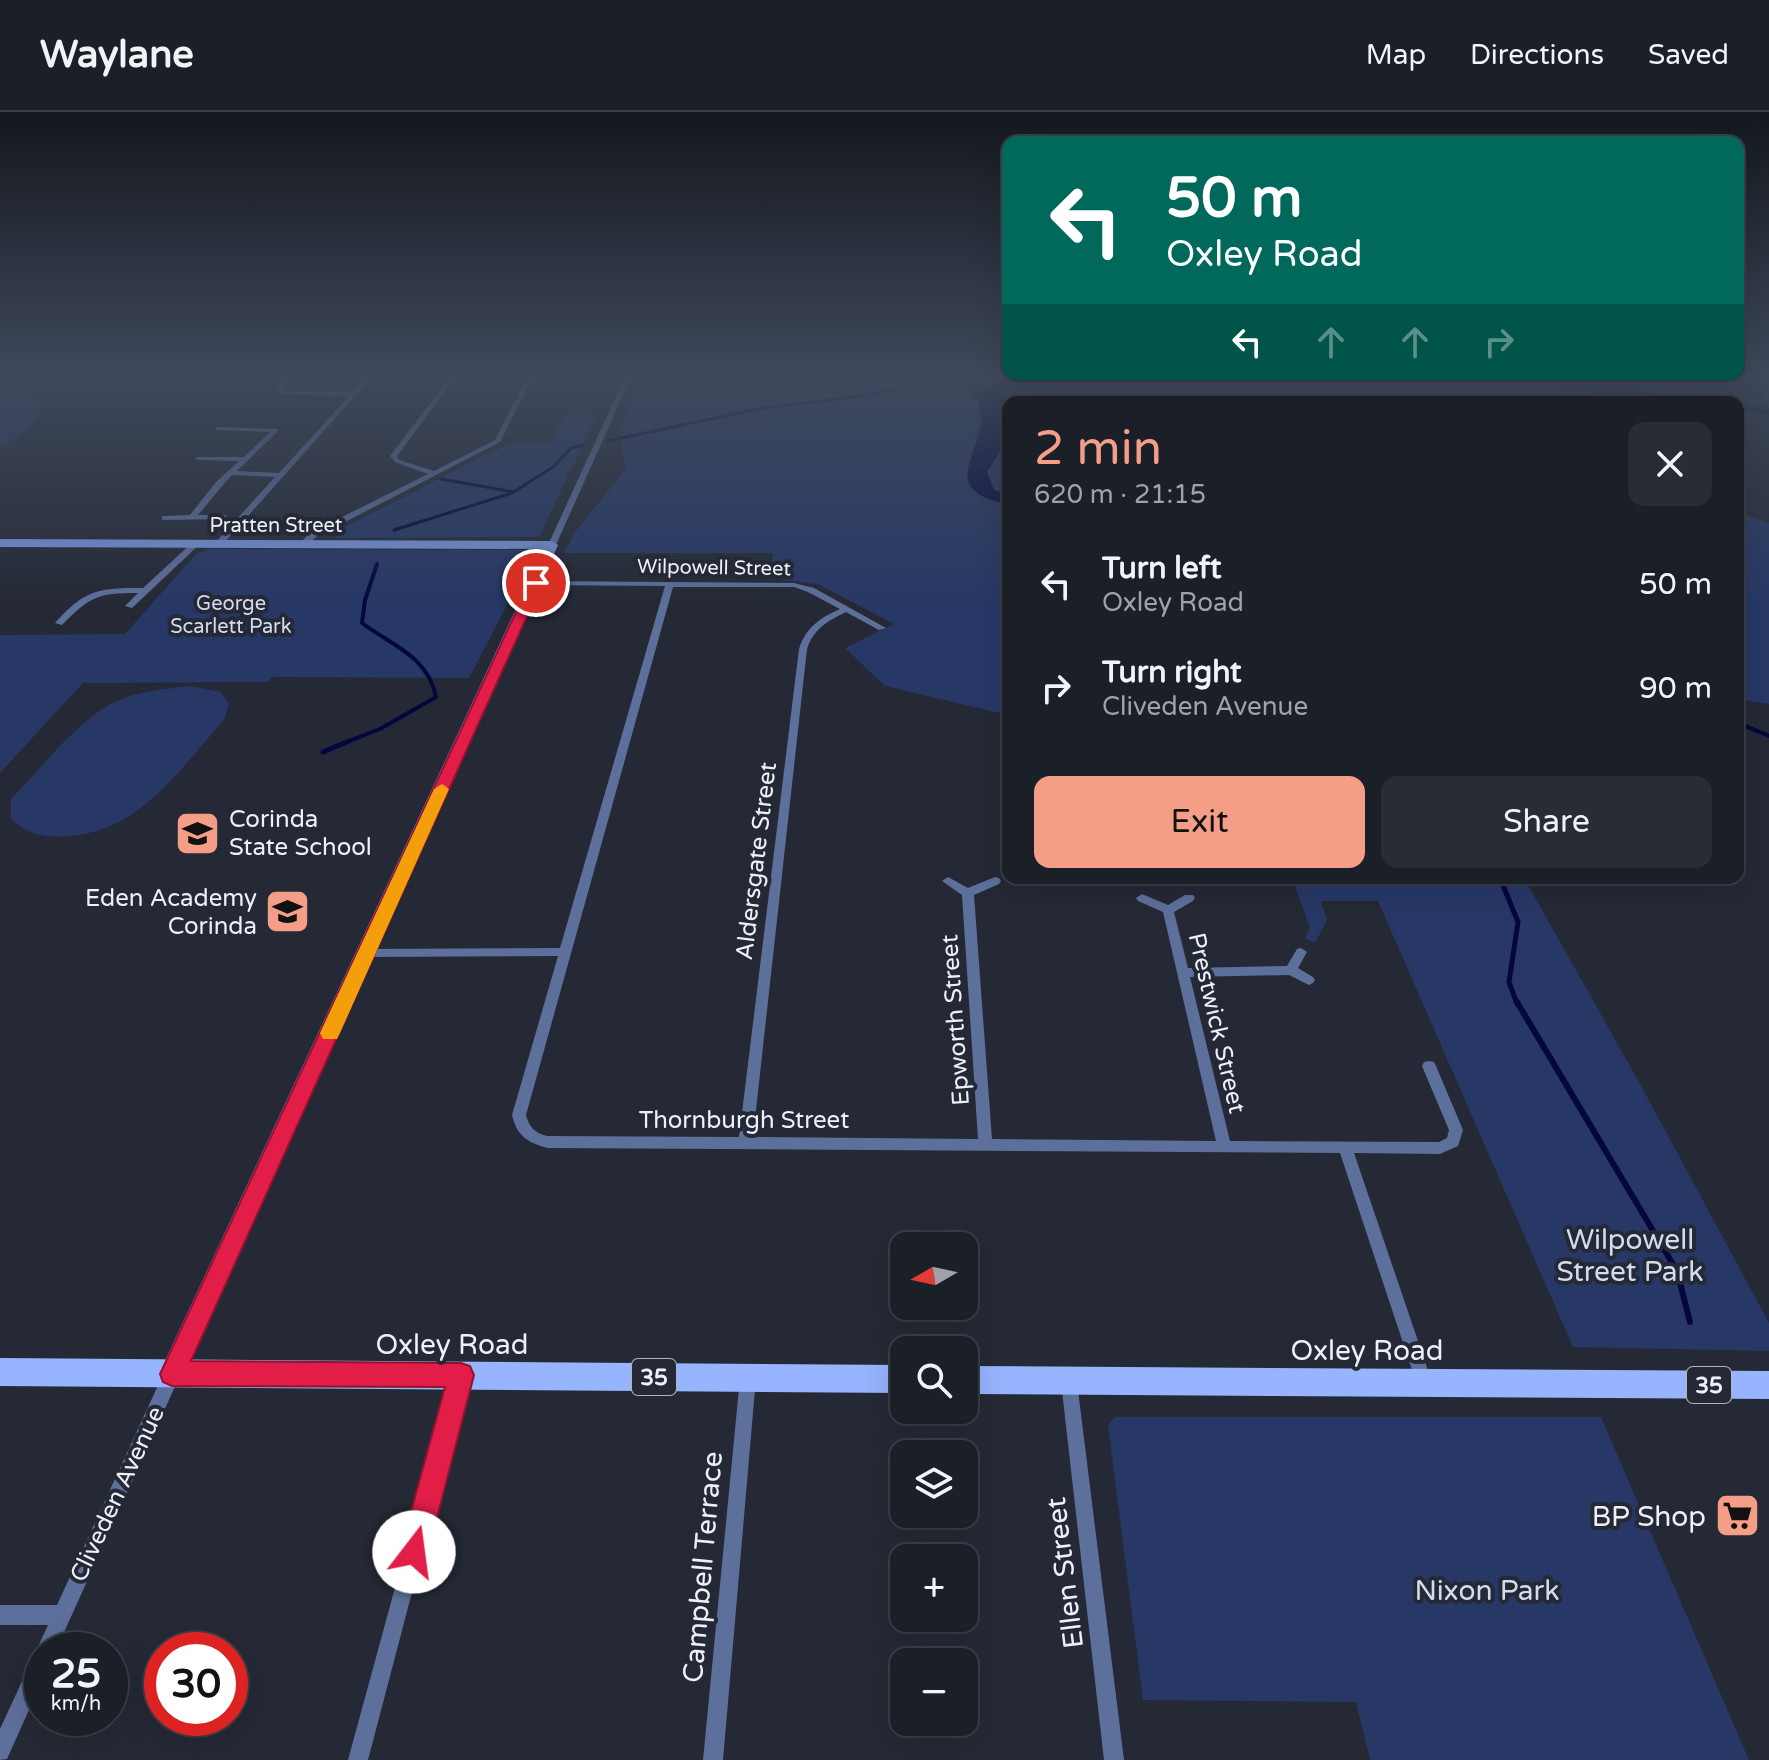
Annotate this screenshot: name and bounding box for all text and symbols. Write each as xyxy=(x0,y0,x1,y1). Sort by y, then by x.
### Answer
text: Waylane xyxy=(40,32,194,78)
text: Map xyxy=(1366,38,1426,72)
text: Directions xyxy=(1470,38,1604,72)
text: Saved xyxy=(1648,38,1729,72)
text: 50 m xyxy=(1166,165,1302,232)
icon: left xyxy=(1034,168,1138,272)
text: Oxley Road xyxy=(1166,233,1363,276)
icon: left xyxy=(1225,320,1269,364)
icon: ahead xyxy=(1309,320,1353,364)
icon: ahead xyxy=(1393,320,1437,364)
icon: right xyxy=(1477,320,1521,364)
text: 2 min xyxy=(1034,420,1162,478)
button: close xyxy=(1628,422,1712,506)
text: 620 m · 21:15 xyxy=(1034,479,1206,510)
street label: Pratten Street xyxy=(210,514,343,538)
pin xyxy=(502,549,570,617)
text: Turn left xyxy=(1102,550,1221,587)
street label: Wilpowell Street xyxy=(637,555,792,581)
icon: arrive xyxy=(514,561,558,605)
icon: left xyxy=(1034,562,1078,606)
text: 50 m xyxy=(1639,566,1712,603)
text: Oxley Road xyxy=(1102,587,1244,618)
park label: George Scarlett Park xyxy=(170,592,292,639)
text: Turn right xyxy=(1102,654,1242,691)
icon: right xyxy=(1034,666,1078,710)
text: 90 m xyxy=(1639,670,1712,707)
text: Cliveden Avenue xyxy=(1102,691,1308,722)
street label: Aldersgate Street xyxy=(730,761,783,962)
button: Exit xyxy=(1034,776,1365,868)
button: Share xyxy=(1381,776,1712,868)
place label: Corinda State School xyxy=(229,805,372,862)
school or university icon: Corinda State School xyxy=(174,809,222,857)
place label: Eden Academy Corinda xyxy=(85,884,257,941)
school or university icon: Eden Academy Corinda xyxy=(264,888,312,936)
street label: Prestwick Street xyxy=(1182,930,1251,1116)
street label: Epworth Street xyxy=(935,933,976,1106)
street label: Thornburgh Street xyxy=(639,1106,849,1135)
park label: Wilpowell Street Park xyxy=(1556,1223,1704,1289)
north arrow xyxy=(890,1232,978,1320)
map controls xyxy=(890,1232,978,1736)
street label: Oxley Road xyxy=(376,1328,528,1362)
street label: Oxley Road xyxy=(1291,1334,1443,1368)
button: search xyxy=(890,1336,978,1424)
road number: 35 xyxy=(632,1359,676,1395)
road number: 35 xyxy=(1687,1367,1731,1403)
street label: Cliveden Avenue xyxy=(64,1402,171,1587)
button: layers xyxy=(890,1440,978,1528)
street label: Campbell Terrace xyxy=(676,1450,730,1684)
supermarket icon: BP Shop xyxy=(1713,1492,1761,1540)
street label: Ellen Street xyxy=(1039,1495,1091,1650)
place label: BP Shop xyxy=(1592,1500,1706,1534)
position arrow xyxy=(372,1510,456,1594)
button: + xyxy=(890,1544,978,1632)
park label: Nixon Park xyxy=(1414,1574,1560,1608)
speed limit sign: 30 xyxy=(144,1632,248,1736)
button: − xyxy=(890,1648,978,1736)
text: 25 xyxy=(51,1650,101,1698)
text: km/h xyxy=(51,1692,101,1716)

